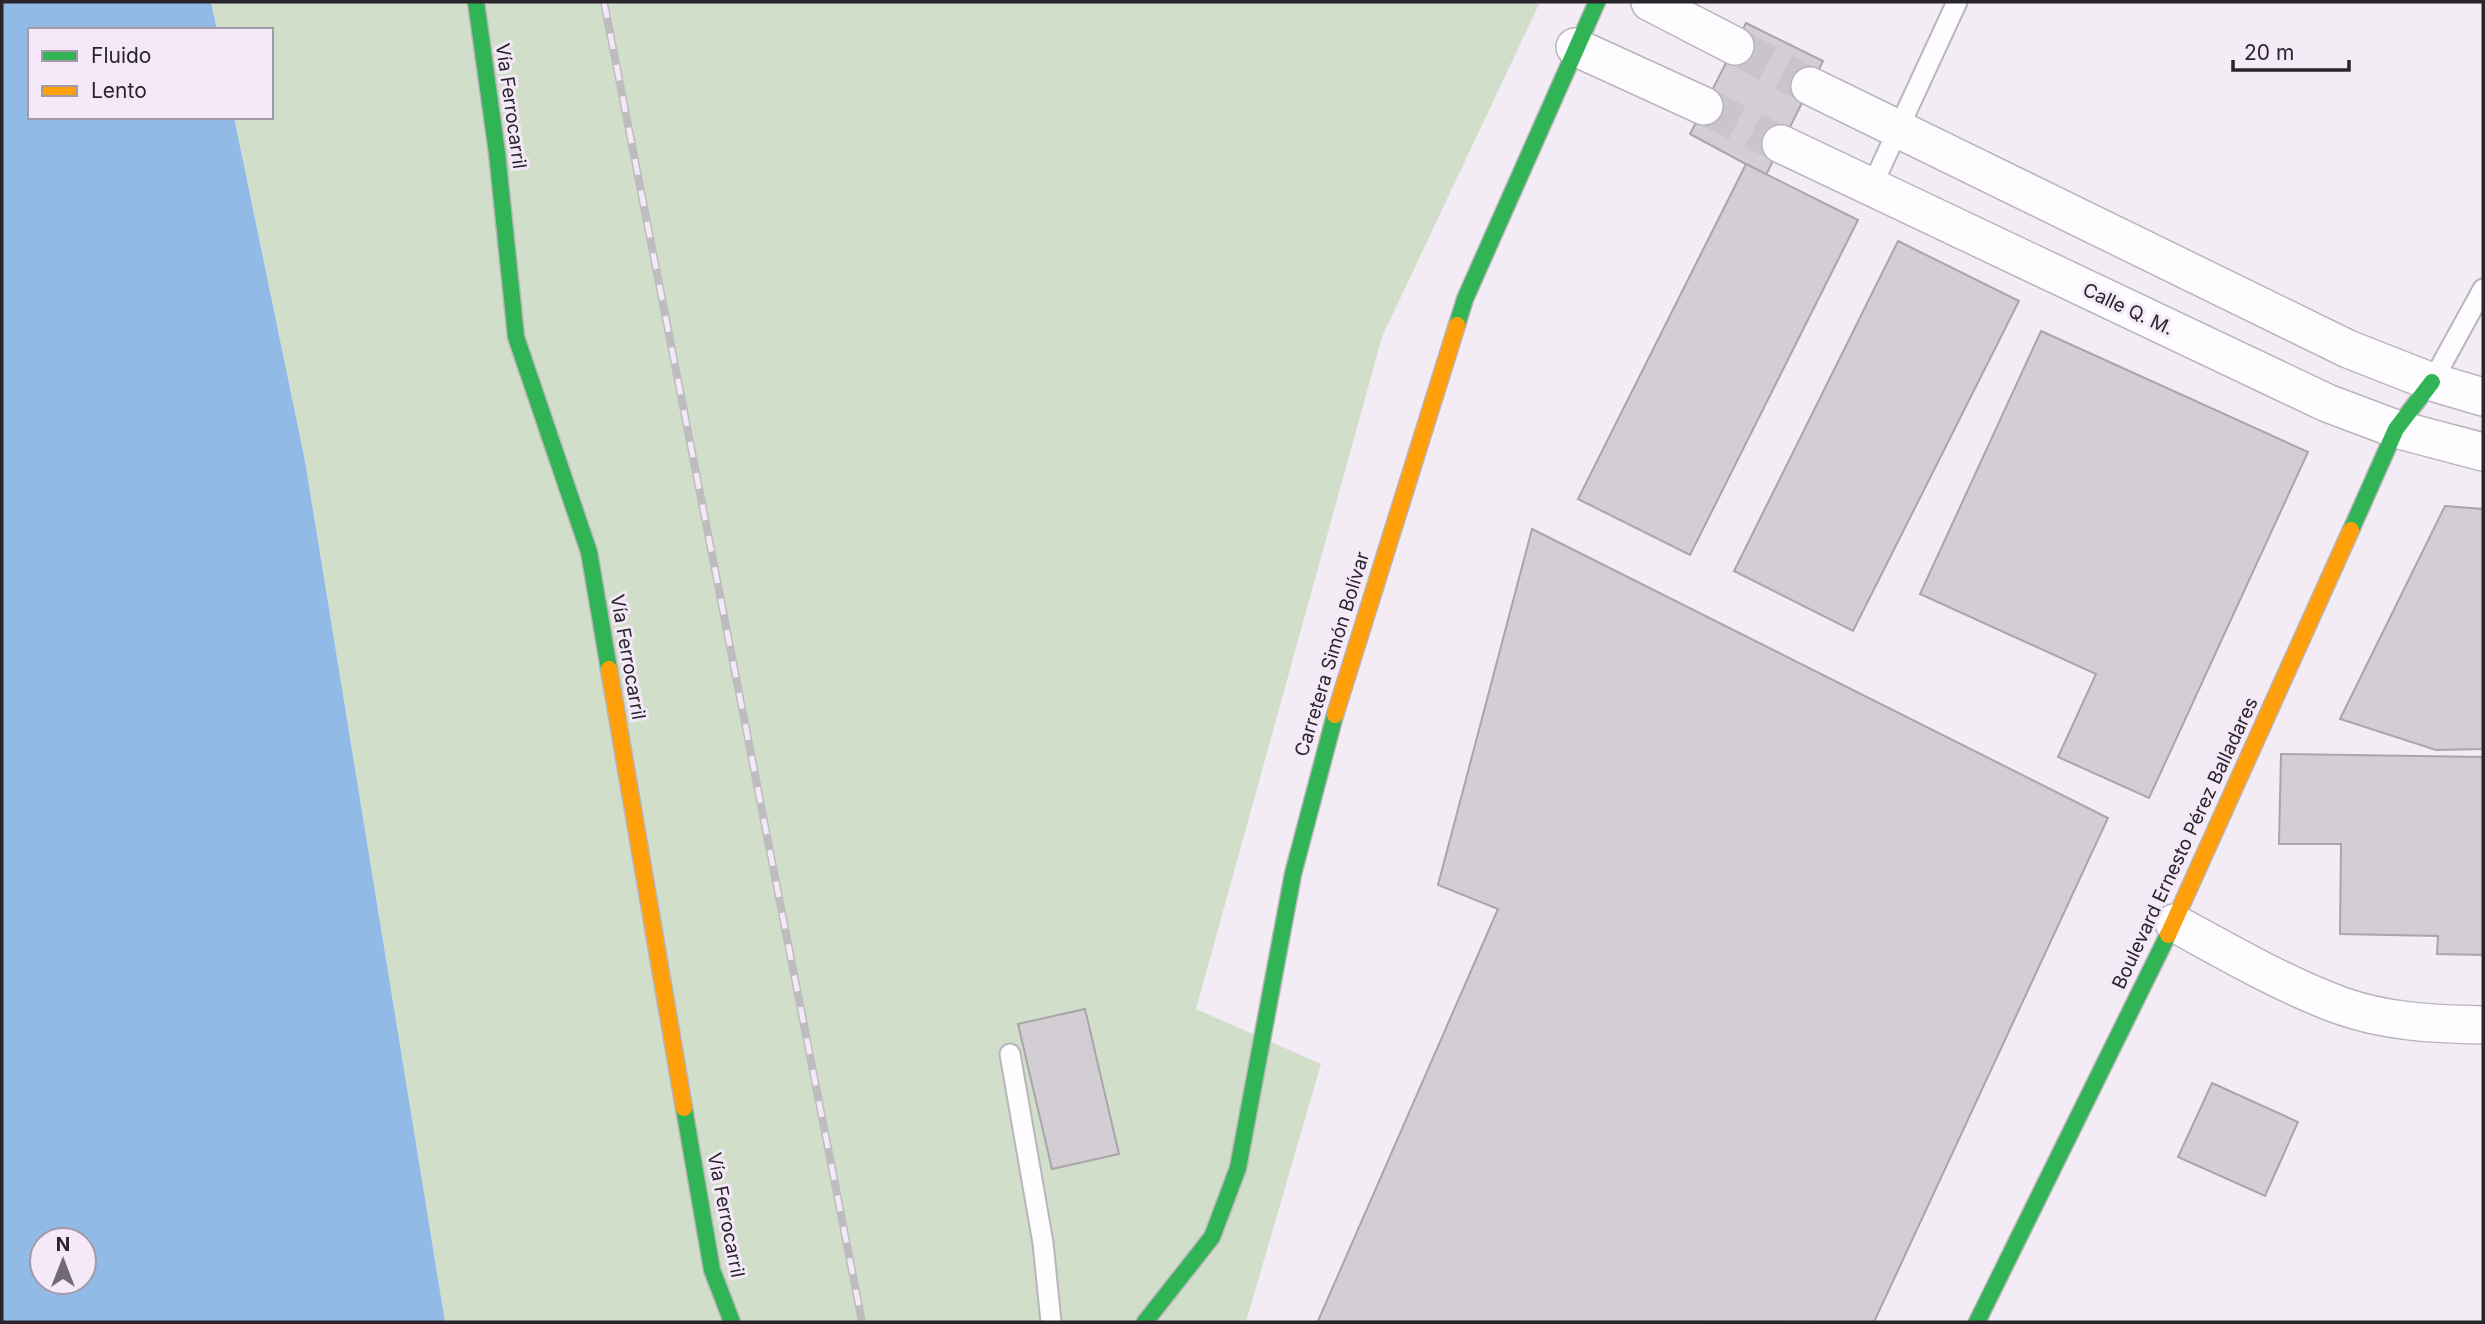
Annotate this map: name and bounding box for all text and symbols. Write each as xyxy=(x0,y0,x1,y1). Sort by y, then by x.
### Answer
legend xyxy=(28,28,273,119)
scale bar xyxy=(2233,28,2348,72)
text: 20 m xyxy=(2244,40,2294,65)
street label: Vía Ferrocarril xyxy=(491,42,531,170)
text: Fluido xyxy=(91,43,151,68)
text: Lento xyxy=(91,78,147,103)
street label: Calle Q. M. xyxy=(2079,278,2177,340)
street label: Carretera Simón Bolívar xyxy=(1290,549,1374,759)
street label: Vía Ferrocarril xyxy=(606,593,650,721)
street label: Boulevard Ernesto Pérez Balladares xyxy=(2107,693,2263,993)
street label: Vía Ferrocarril xyxy=(703,1151,749,1279)
north arrow xyxy=(28,1226,98,1296)
text: N xyxy=(56,1233,70,1256)

